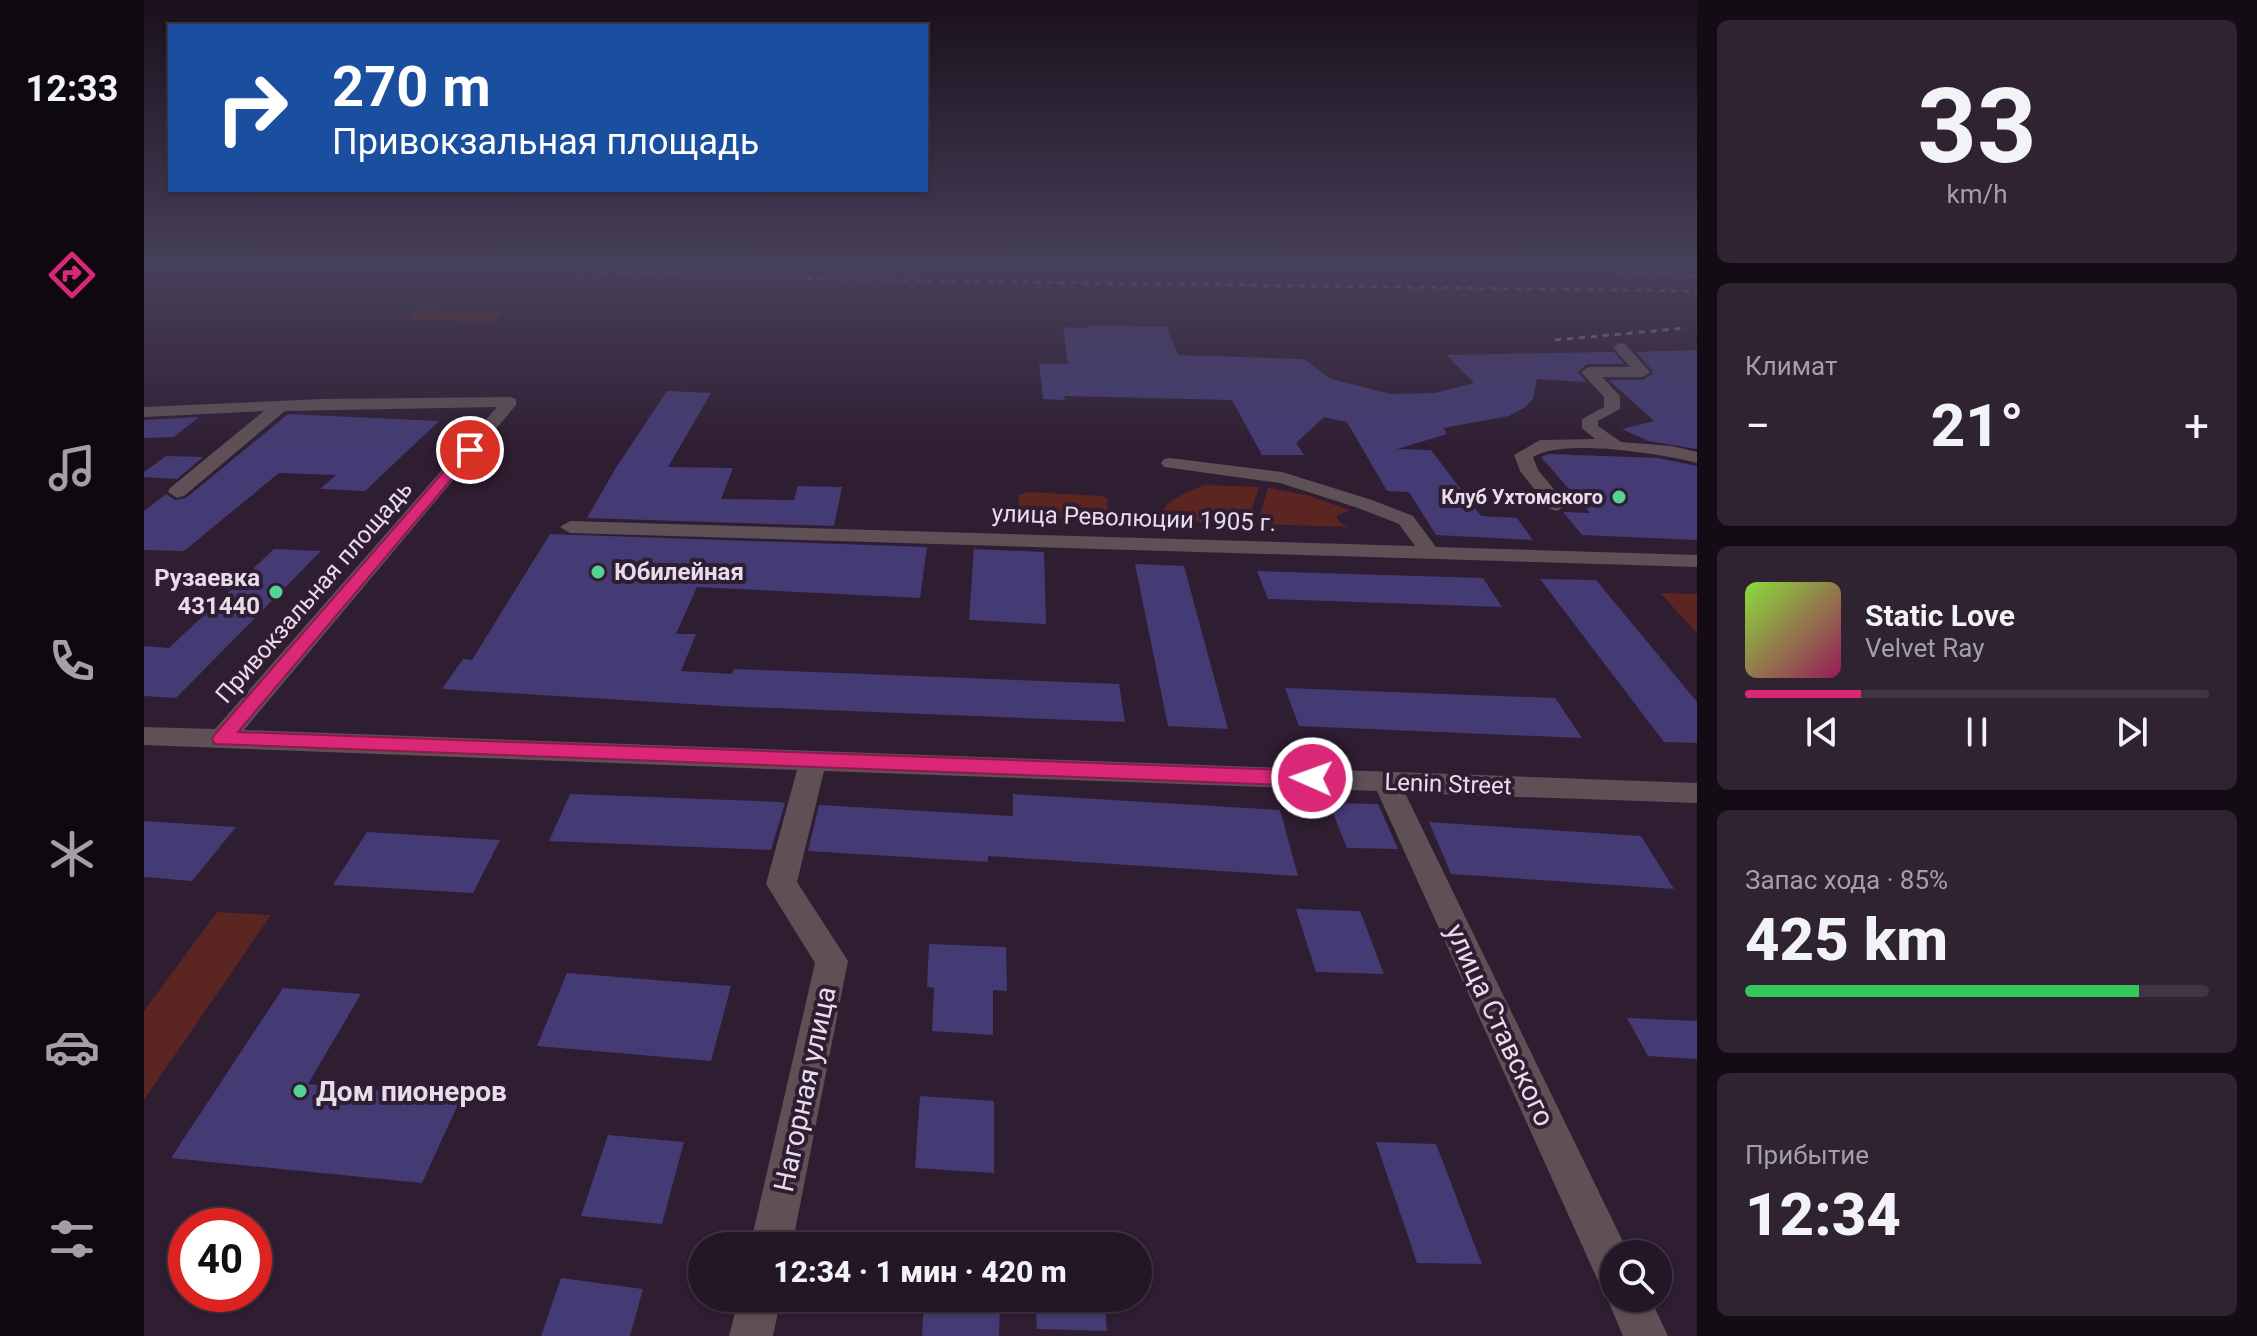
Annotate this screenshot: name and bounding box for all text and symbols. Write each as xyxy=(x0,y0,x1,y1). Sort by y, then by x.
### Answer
text: 270 m xyxy=(332,54,491,120)
icon: right xyxy=(200,56,304,160)
text: 33 xyxy=(1917,66,2037,187)
text: 12:33 xyxy=(26,68,118,110)
text: Привокзальная площадь xyxy=(332,121,759,163)
text: km/h xyxy=(1946,179,2008,209)
icon: directions xyxy=(44,247,100,303)
text: Климат xyxy=(1745,351,1837,381)
text: 21° xyxy=(1931,390,2024,461)
text: − xyxy=(1745,400,1770,452)
text: + xyxy=(2184,400,2209,452)
pin xyxy=(436,416,504,484)
icon: arrive xyxy=(448,428,492,472)
icon: music xyxy=(44,440,100,496)
street label: Привокзальная площадь xyxy=(210,475,418,709)
place label: Клуб Ухтомского xyxy=(1441,485,1603,509)
marker: Клуб Ухтомского xyxy=(1610,488,1628,506)
street label: улица Революции 1905 г. xyxy=(991,499,1277,537)
place label: Юбилейная xyxy=(614,558,744,586)
marker: Юбилейная xyxy=(589,563,607,581)
place label: Рузаевка 431440 xyxy=(154,564,260,620)
marker: Рузаевка 431440 xyxy=(267,583,285,601)
text: Static Love xyxy=(1865,598,2015,633)
icon: phone xyxy=(44,633,100,689)
text: Velvet Ray xyxy=(1865,633,1985,663)
icon: previous xyxy=(1800,710,1844,754)
icon: pause xyxy=(1955,710,1999,754)
icon: next xyxy=(2110,710,2154,754)
position arrow xyxy=(1270,736,1354,820)
street label: Lenin Street xyxy=(1384,768,1512,800)
icon: climate xyxy=(44,826,100,882)
text: Запас хода · 85% xyxy=(1745,865,1948,895)
text: 425 km xyxy=(1745,904,1948,975)
street label: улица Ставского xyxy=(1439,919,1561,1131)
street label: Нагорная улица xyxy=(767,983,843,1195)
icon: car xyxy=(44,1019,100,1075)
place label: Дом пионеров xyxy=(316,1075,507,1108)
marker: Дом пионеров xyxy=(291,1082,309,1100)
text: Прибытие xyxy=(1745,1140,1869,1170)
text: 12:34 xyxy=(1745,1179,1901,1250)
speed limit sign: 40 xyxy=(168,1208,272,1312)
icon: filters xyxy=(44,1211,100,1267)
map controls xyxy=(1600,1240,1672,1312)
button: search xyxy=(1600,1240,1672,1312)
text: 12:34 · 1 мин · 420 m xyxy=(773,1254,1067,1289)

